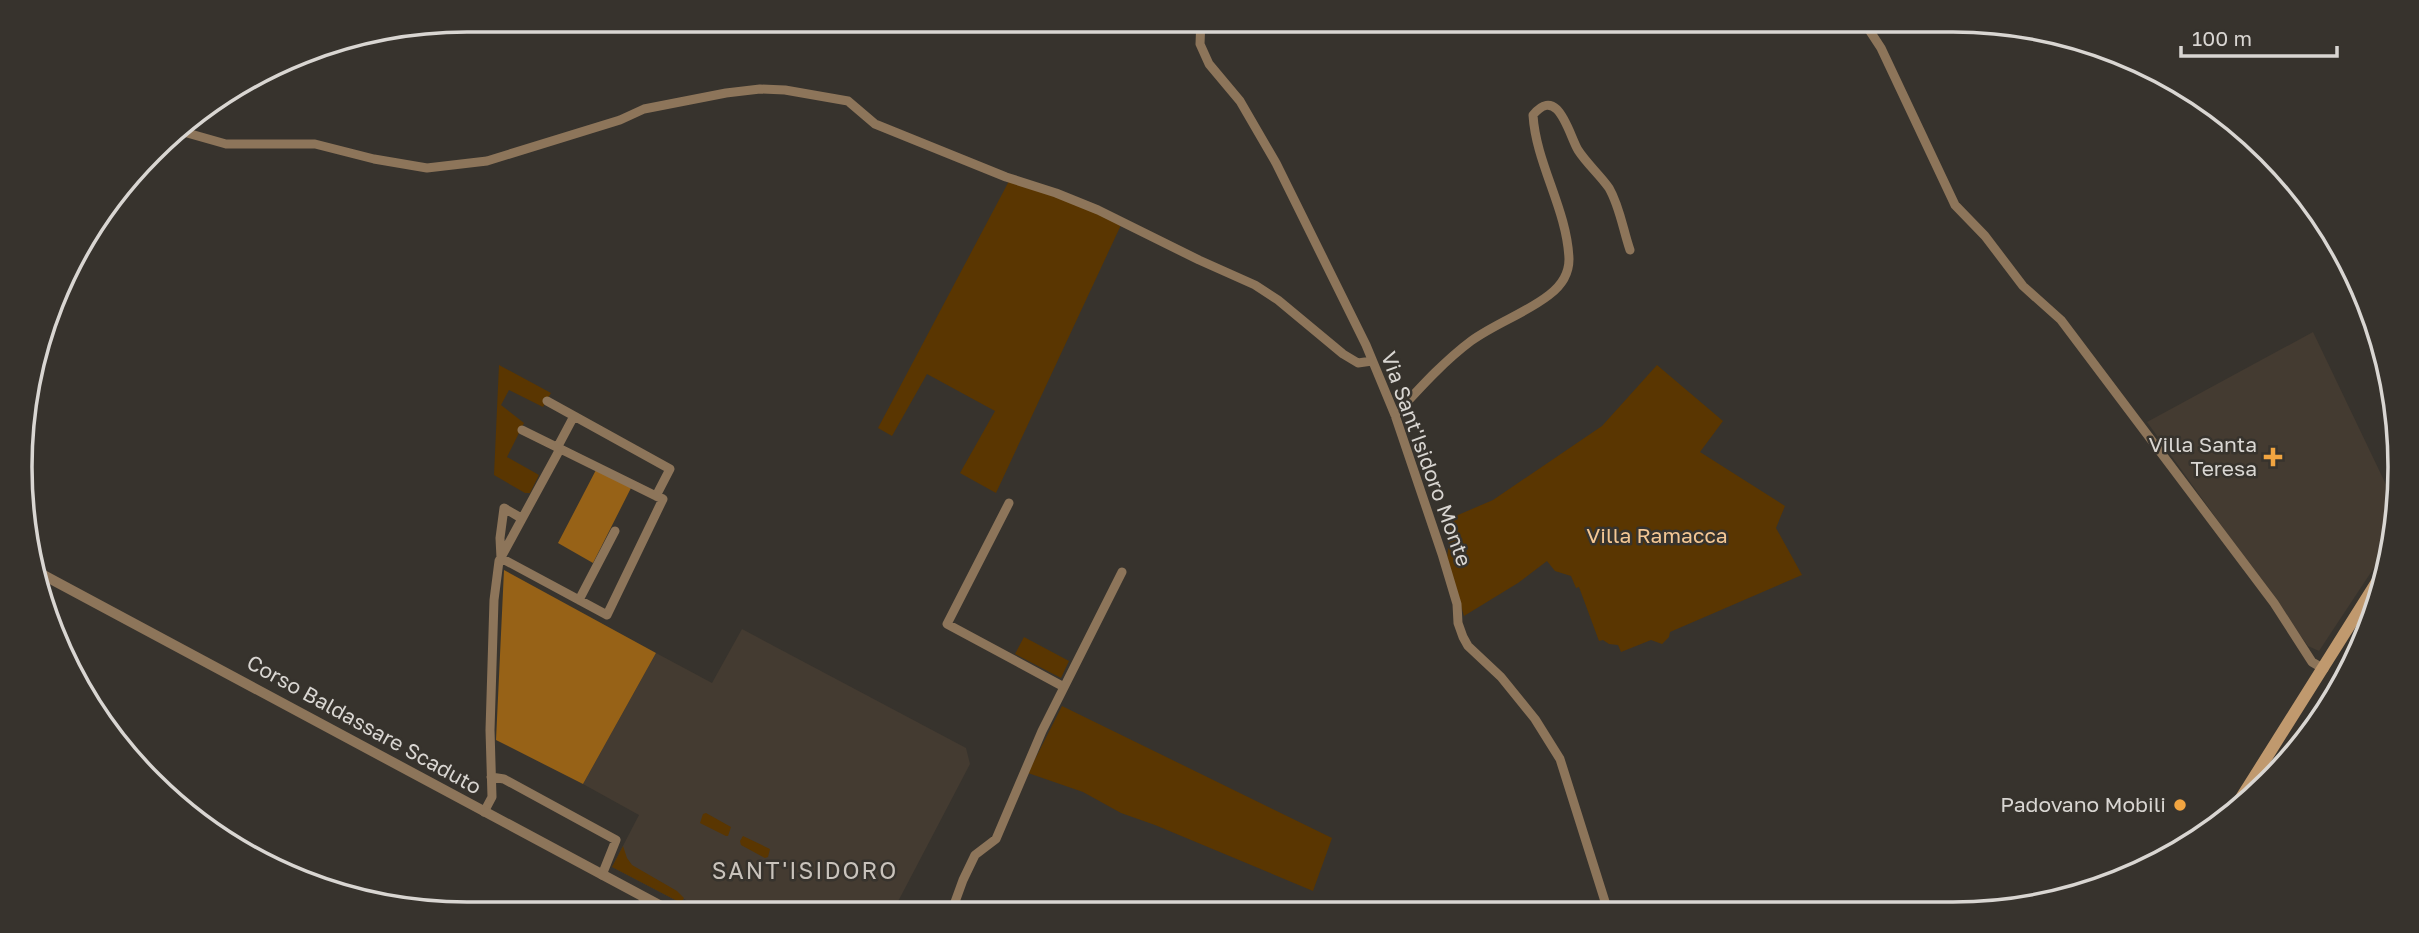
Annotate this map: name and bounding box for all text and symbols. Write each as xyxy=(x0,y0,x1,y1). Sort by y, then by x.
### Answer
scale bar xyxy=(2181,14,2337,58)
text: 100 m xyxy=(2192,25,2252,51)
street label: Via Sant'Isidoro Monte xyxy=(1376,348,1478,570)
place label: Villa Santa Teresa xyxy=(2148,431,2257,481)
marker: Villa Santa Teresa xyxy=(2263,447,2283,467)
park label: Villa Ramacca xyxy=(1586,522,1728,548)
street label: Corso Baldassare Scaduto xyxy=(243,649,486,800)
place label: Padovano Mobili xyxy=(2000,791,2166,817)
marker: Padovano Mobili xyxy=(2172,797,2188,813)
district label: SANT'ISIDORO xyxy=(712,856,898,884)

